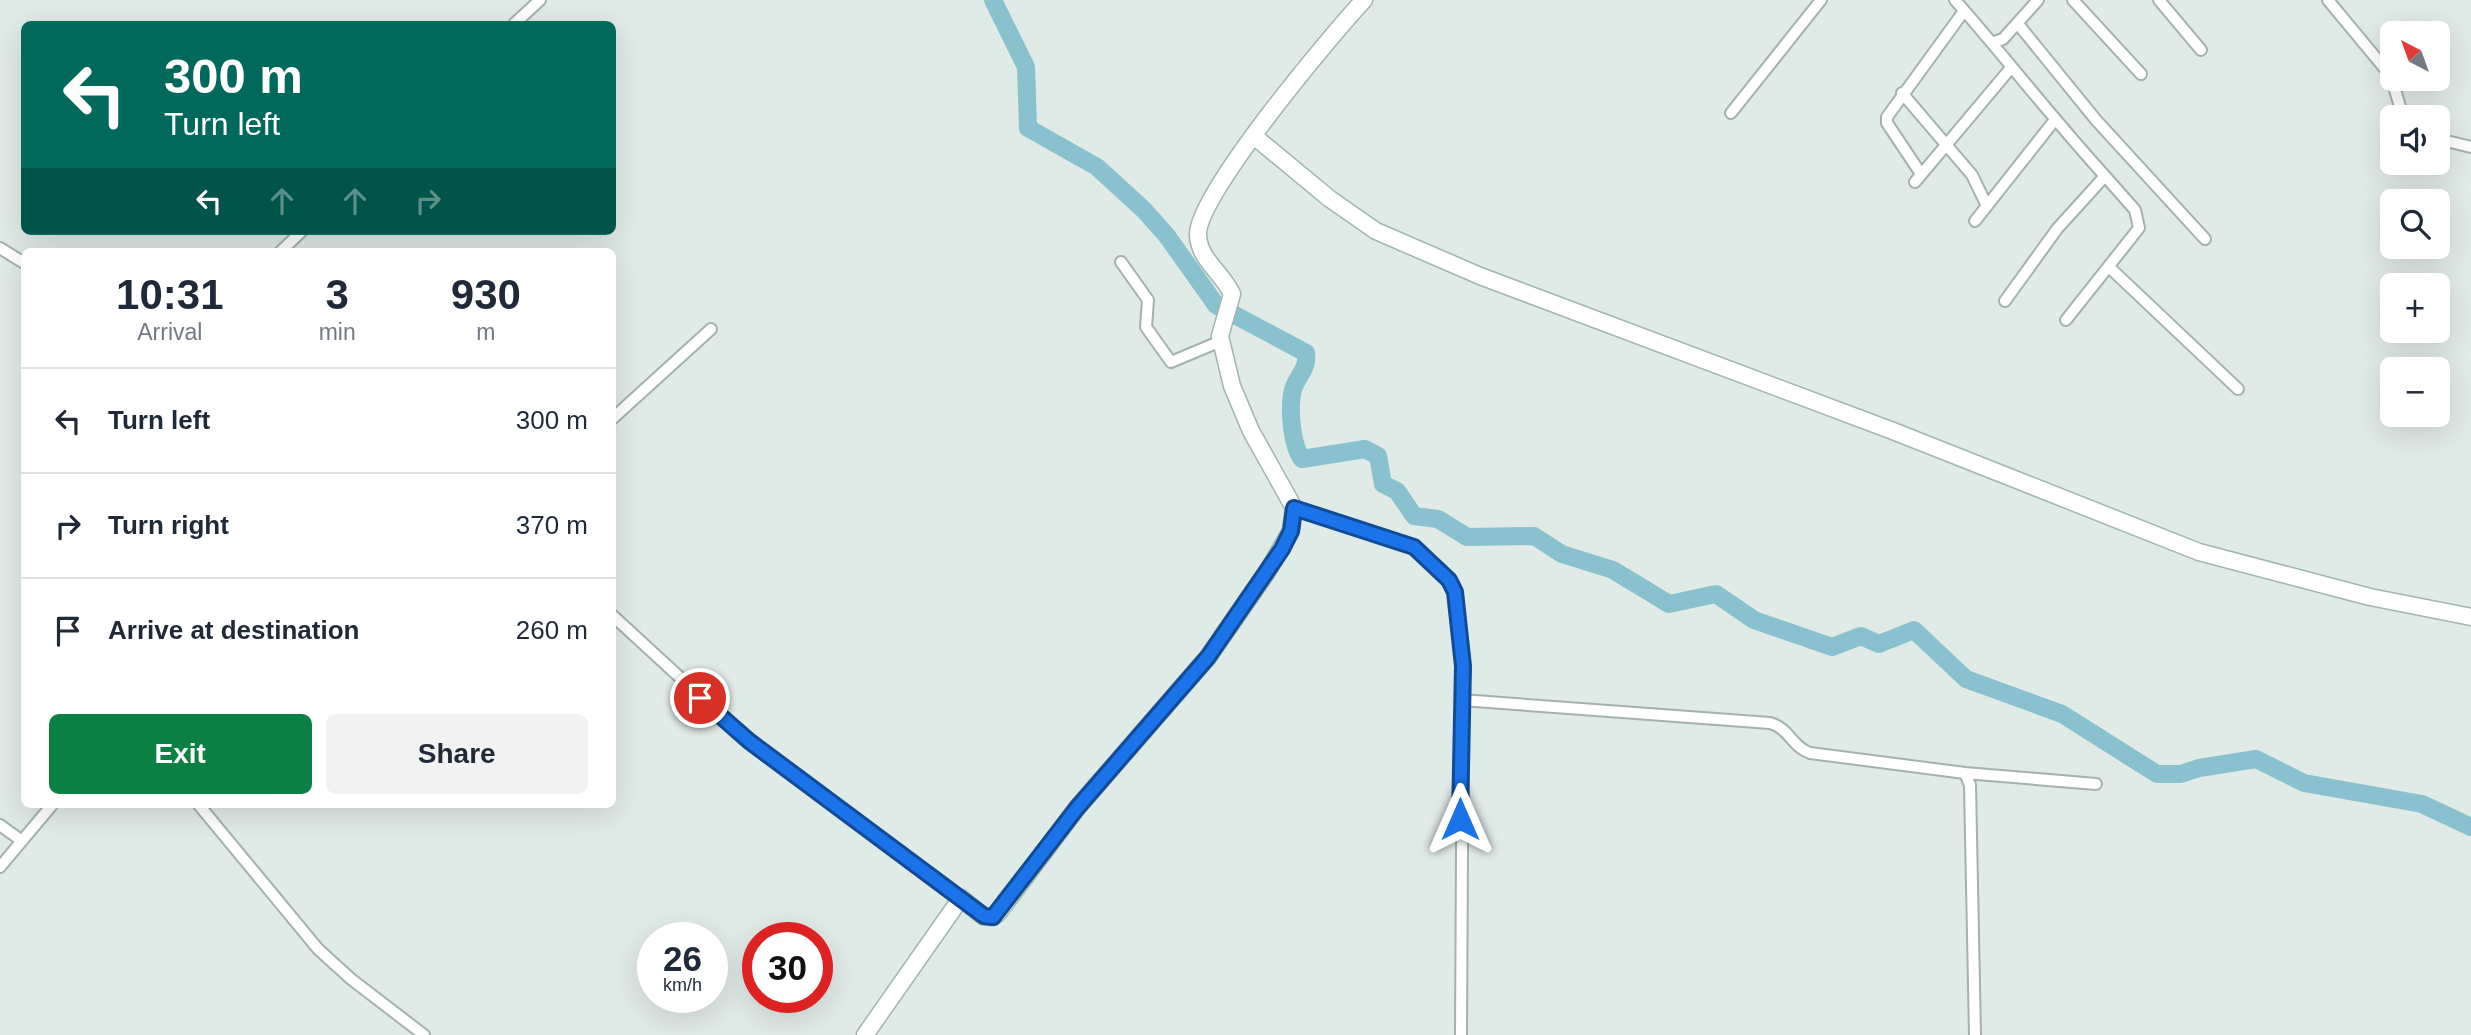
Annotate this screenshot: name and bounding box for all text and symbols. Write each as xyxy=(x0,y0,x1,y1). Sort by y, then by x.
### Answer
north arrow xyxy=(2380,21,2450,91)
map controls xyxy=(2380,21,2450,427)
icon: left xyxy=(49,49,140,140)
text: 300 m xyxy=(164,49,303,103)
button: sound xyxy=(2380,105,2450,175)
text: Turn left xyxy=(164,106,280,142)
icon: left xyxy=(190,182,228,220)
icon: ahead xyxy=(263,182,301,220)
icon: ahead xyxy=(336,182,374,220)
icon: right xyxy=(409,182,447,220)
button: search xyxy=(2380,189,2450,259)
text: 10:31 xyxy=(116,271,224,318)
text: 3 xyxy=(325,271,349,318)
text: 930 xyxy=(451,271,521,318)
button: + xyxy=(2380,273,2450,343)
text: Arrival xyxy=(137,319,202,345)
text: min xyxy=(319,319,356,345)
text: m xyxy=(476,319,495,345)
button: − xyxy=(2380,357,2450,427)
icon: left xyxy=(49,402,87,440)
text: Turn left xyxy=(108,405,210,435)
text: 300 m xyxy=(516,405,588,435)
icon: right xyxy=(49,507,87,545)
text: Turn right xyxy=(108,510,229,540)
text: 370 m xyxy=(516,510,588,540)
icon: arrive xyxy=(49,612,87,650)
text: Arrive at destination xyxy=(108,615,359,645)
text: 260 m xyxy=(516,615,588,645)
pin xyxy=(670,668,730,728)
icon: arrive xyxy=(681,679,719,717)
button: Exit xyxy=(49,714,312,794)
button: Share xyxy=(326,714,588,794)
position arrow xyxy=(1423,782,1497,856)
speed limit sign: 30 xyxy=(742,922,833,1013)
text: 26 xyxy=(663,939,702,978)
text: km/h xyxy=(663,975,702,995)

